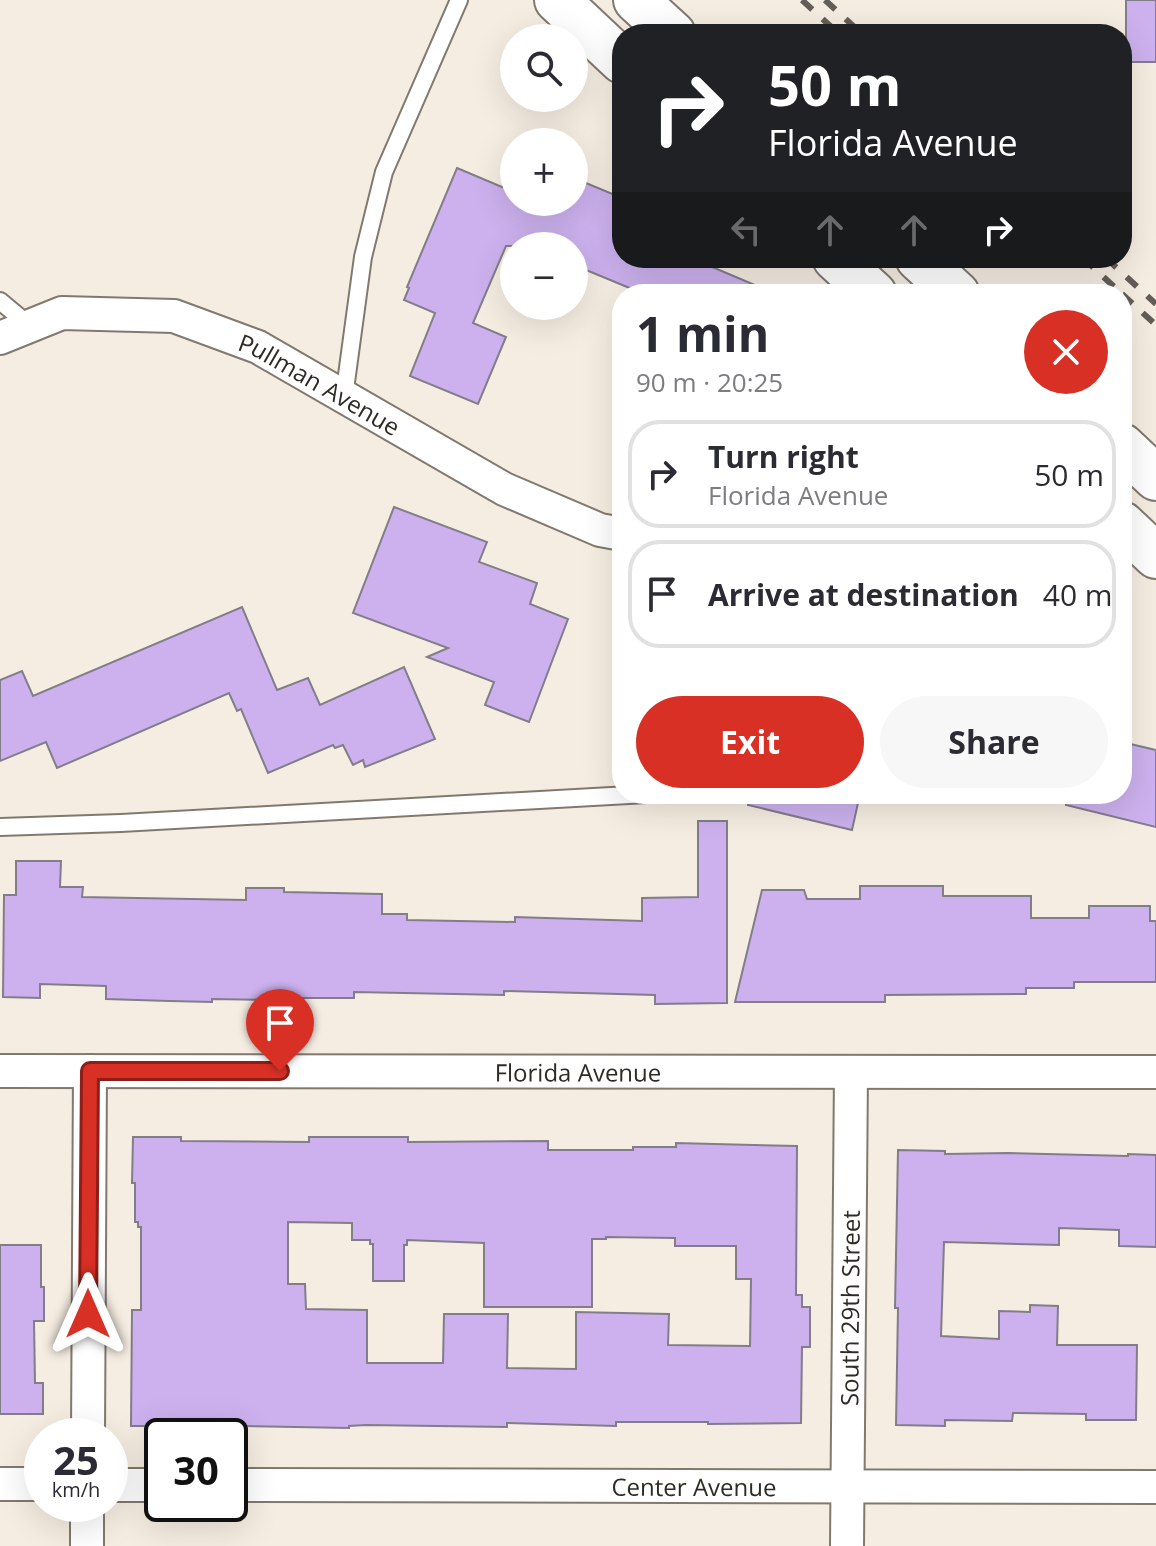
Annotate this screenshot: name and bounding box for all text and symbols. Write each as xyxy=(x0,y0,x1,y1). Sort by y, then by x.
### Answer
map controls xyxy=(500,24,588,320)
button: search xyxy=(500,24,588,112)
text: 50 m xyxy=(768,46,902,122)
icon: right xyxy=(636,56,740,160)
text: Florida Avenue xyxy=(768,118,1018,167)
button: + xyxy=(500,128,588,216)
icon: left xyxy=(724,208,768,252)
icon: ahead xyxy=(808,208,852,252)
icon: ahead xyxy=(892,208,936,252)
icon: right xyxy=(976,208,1020,252)
button: − xyxy=(500,232,588,320)
text: 1 min xyxy=(636,301,769,366)
button: close xyxy=(1024,310,1108,394)
street label: Pullman Avenue xyxy=(234,325,407,442)
text: 90 m · 20:25 xyxy=(636,364,783,400)
text: Turn right xyxy=(708,436,859,477)
icon: right xyxy=(640,452,684,496)
text: 50 m xyxy=(1034,454,1104,495)
text: Florida Avenue xyxy=(708,477,888,513)
icon: arrive xyxy=(640,572,684,616)
text: Arrive at destination xyxy=(708,574,1019,615)
text: 40 m xyxy=(1043,574,1113,615)
button: Exit xyxy=(636,696,864,788)
button: Share xyxy=(880,696,1108,788)
pin xyxy=(246,989,314,1071)
icon: arrive xyxy=(258,1001,302,1045)
street label: Florida Avenue xyxy=(495,1055,661,1088)
street label: South 29th Street xyxy=(832,1210,866,1406)
position arrow xyxy=(46,1272,130,1356)
speed limit sign: 30 xyxy=(144,1418,248,1522)
text: 25 xyxy=(53,1432,99,1487)
street label: Center Avenue xyxy=(611,1469,777,1503)
text: km/h xyxy=(52,1476,100,1503)

